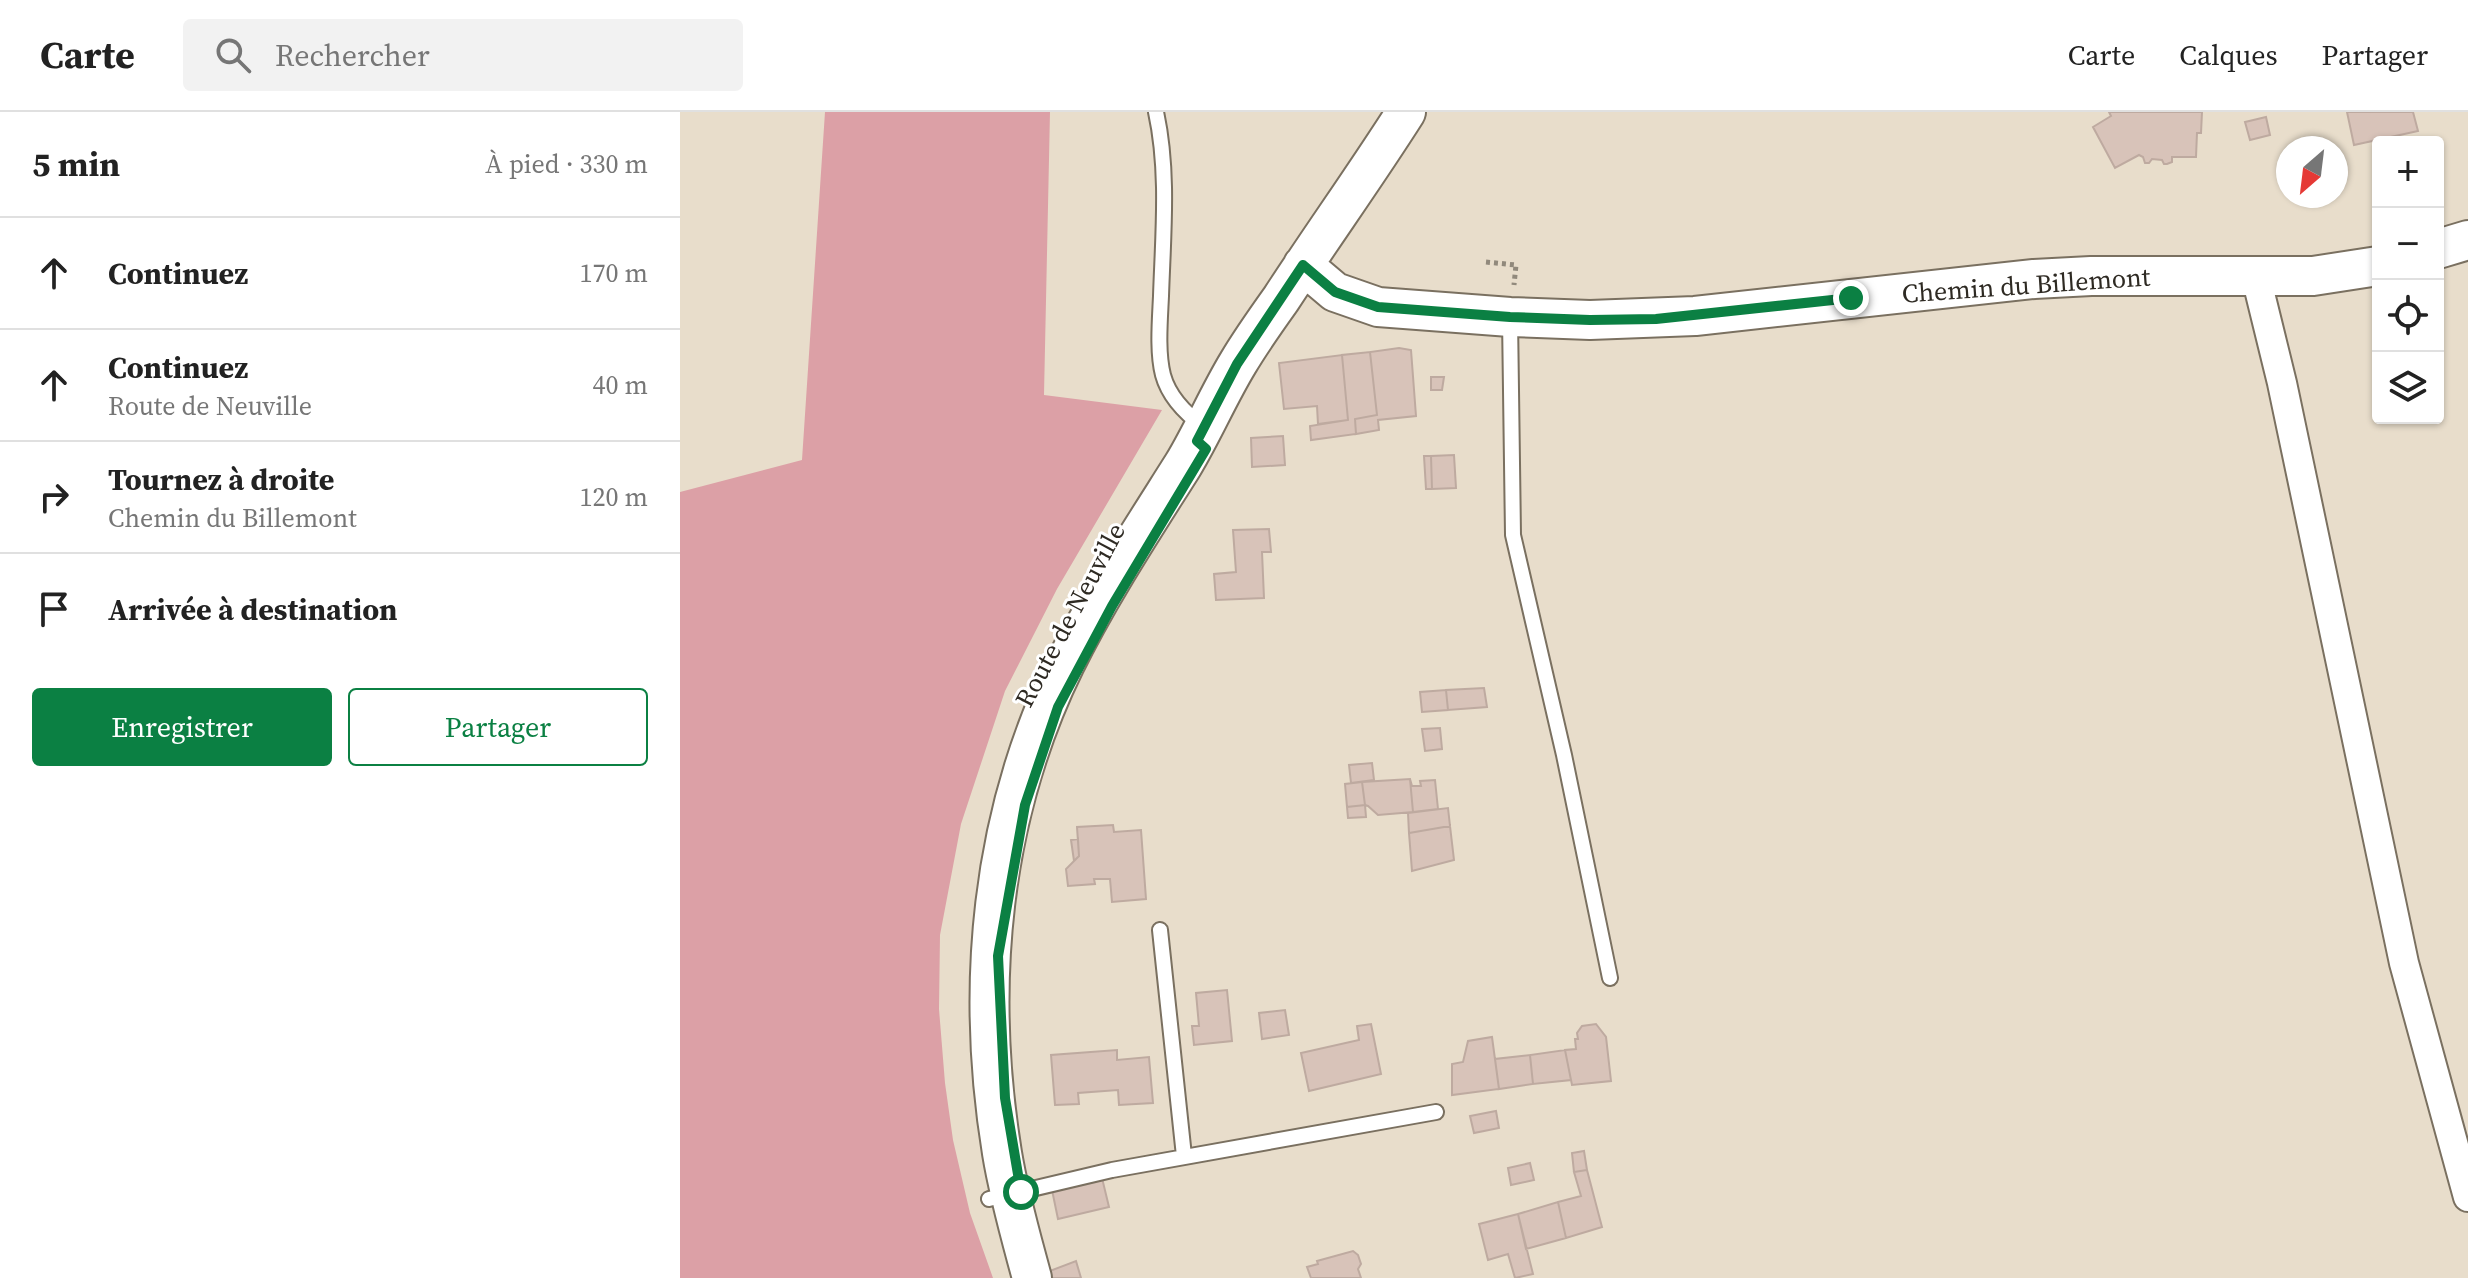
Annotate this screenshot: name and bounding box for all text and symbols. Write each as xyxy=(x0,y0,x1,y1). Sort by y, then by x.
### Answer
search box xyxy=(183,19,743,91)
text: Carte xyxy=(40,29,135,81)
icon: search xyxy=(211,33,255,77)
text: Rechercher xyxy=(275,35,430,76)
text: Carte xyxy=(2068,36,2135,74)
text: Calques xyxy=(2179,36,2278,74)
text: Partager xyxy=(2322,36,2428,74)
north arrow xyxy=(2276,136,2348,208)
map controls xyxy=(2372,136,2444,424)
button: + xyxy=(2372,136,2444,208)
text: 5 min xyxy=(32,141,120,187)
text: À pied · 330 m xyxy=(485,146,648,182)
button: − xyxy=(2372,208,2444,280)
icon: ahead xyxy=(32,251,76,295)
text: Continuez xyxy=(108,253,248,294)
text: 170 m xyxy=(580,255,648,291)
street label: Chemin du Billemont xyxy=(1901,258,2152,312)
route end xyxy=(1833,280,1869,316)
button: locate xyxy=(2372,280,2444,352)
text: Continuez xyxy=(108,347,248,388)
button: layers xyxy=(2372,352,2444,424)
icon: ahead xyxy=(32,363,76,407)
text: 40 m xyxy=(593,367,648,403)
text: Route de Neuville xyxy=(108,388,312,424)
text: Tournez à droite xyxy=(108,459,334,500)
icon: right xyxy=(32,475,76,519)
text: 120 m xyxy=(580,479,648,515)
text: Chemin du Billemont xyxy=(108,500,357,536)
street label: Route de Neuville xyxy=(1006,516,1134,714)
icon: arrive xyxy=(32,587,76,631)
text: Arrivée à destination xyxy=(108,589,398,630)
button: Enregistrer xyxy=(32,688,332,766)
button: Partager xyxy=(348,688,648,766)
route start xyxy=(1003,1174,1039,1210)

